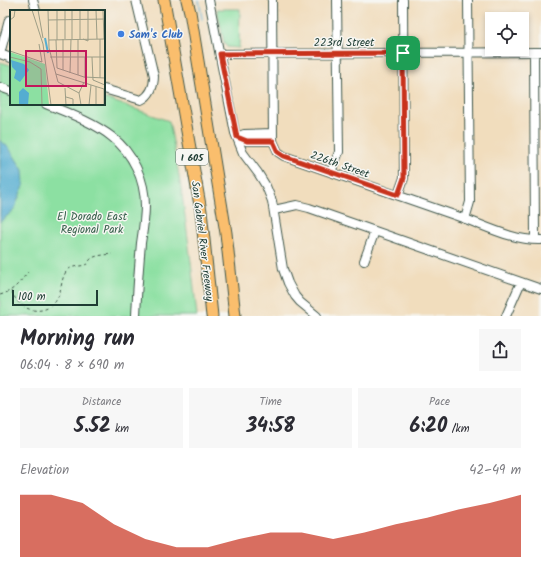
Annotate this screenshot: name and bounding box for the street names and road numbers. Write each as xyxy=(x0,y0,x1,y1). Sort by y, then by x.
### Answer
street label: 223rd Street xyxy=(314,34,375,52)
street label: 226th Street xyxy=(308,146,372,184)
road number: I 605 xyxy=(176,149,208,165)
street label: San Gabriel River Freeway xyxy=(186,180,218,303)

